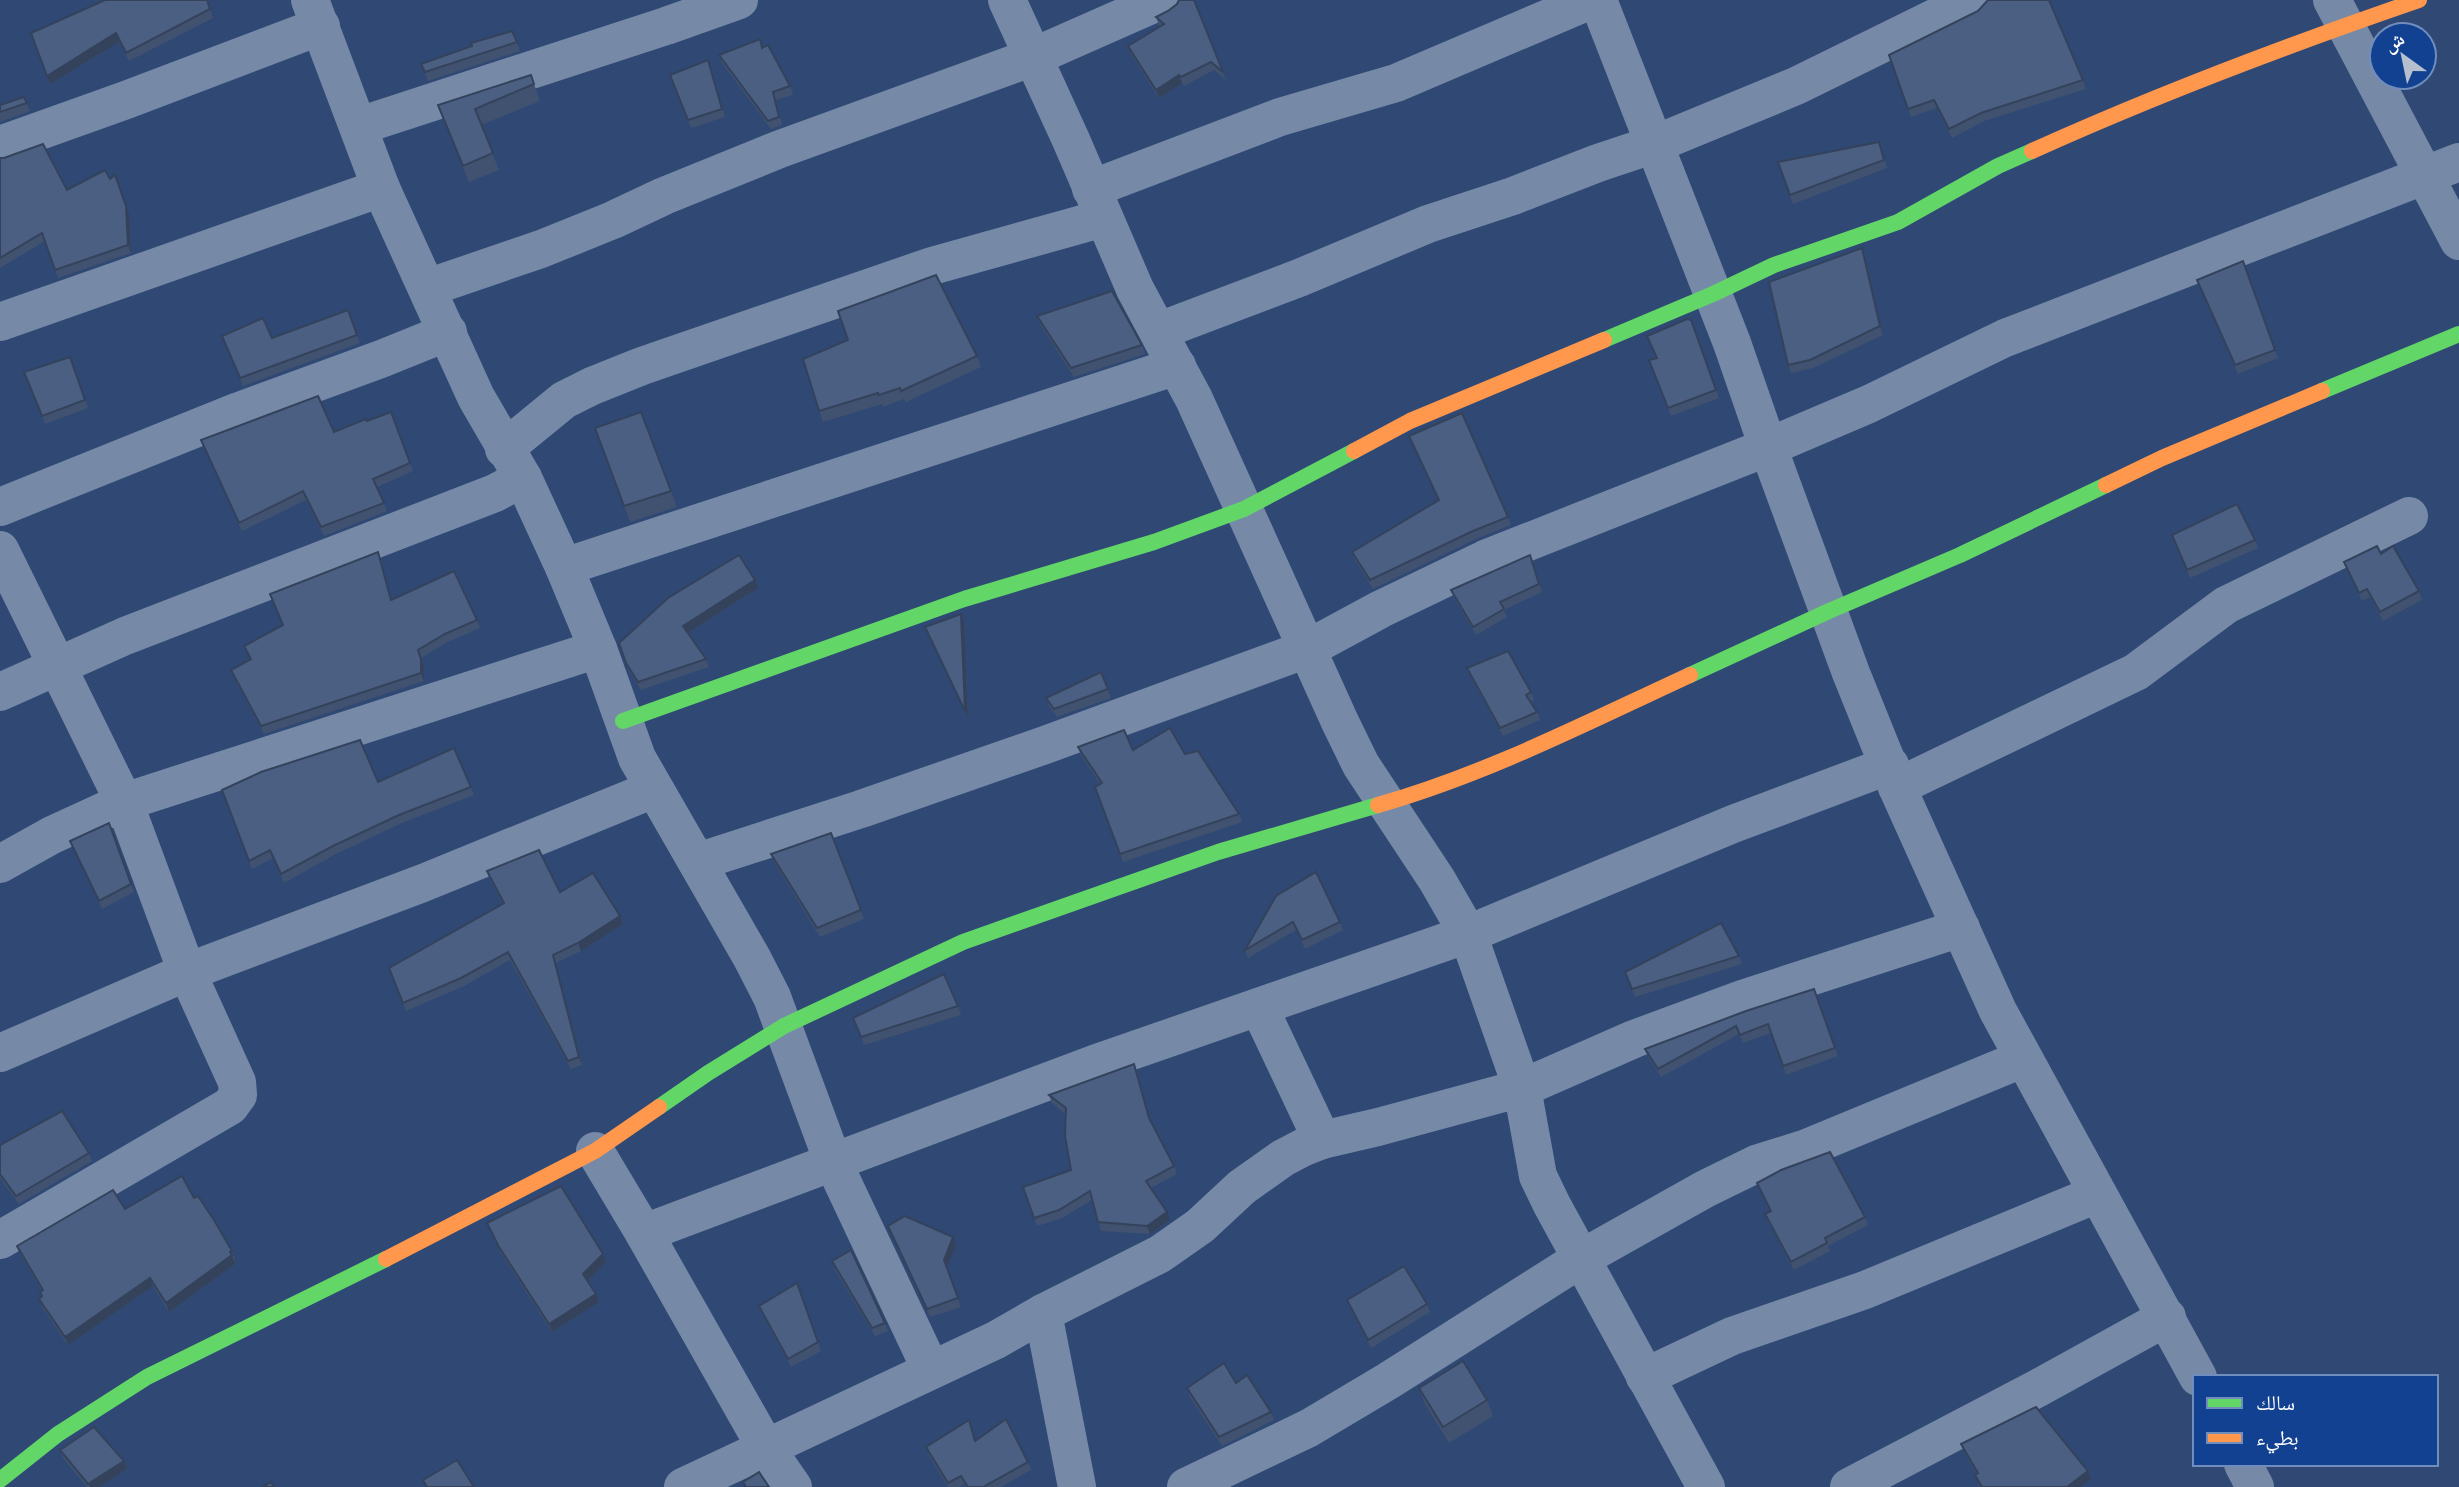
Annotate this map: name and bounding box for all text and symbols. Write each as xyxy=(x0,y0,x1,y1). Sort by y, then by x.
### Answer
north arrow xyxy=(2368,21,2438,91)
text: ش xyxy=(2378,25,2409,58)
legend xyxy=(2193,1375,2438,1466)
text: سالك xyxy=(2256,1388,2295,1416)
text: بطيء xyxy=(2256,1423,2299,1454)

